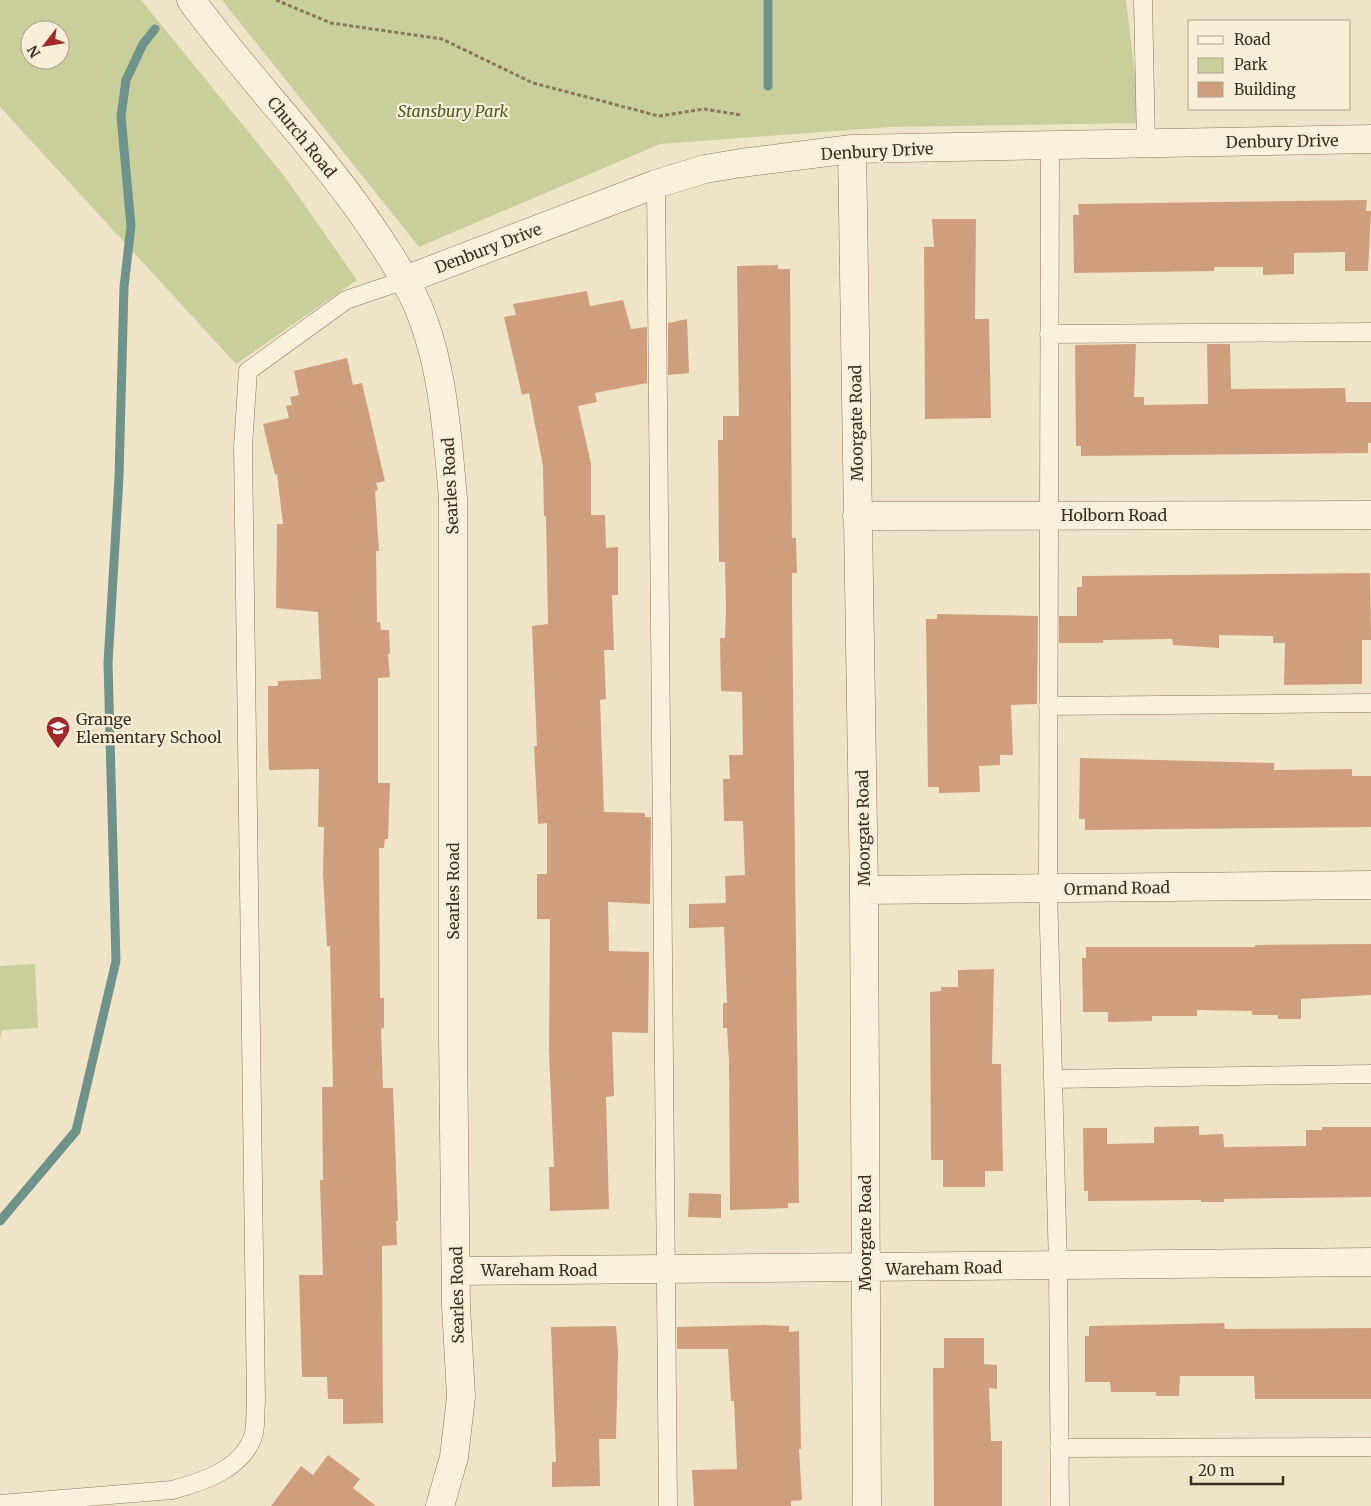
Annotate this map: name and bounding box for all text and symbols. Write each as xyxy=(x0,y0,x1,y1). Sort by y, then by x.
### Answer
north arrow xyxy=(20,20,70,70)
legend xyxy=(1188,20,1351,110)
text: Road xyxy=(1234,30,1270,49)
text: N xyxy=(23,42,44,61)
text: Park xyxy=(1234,55,1268,74)
text: Building xyxy=(1234,80,1296,99)
street label: Church Road xyxy=(263,92,341,182)
park label: Stansbury Park xyxy=(398,101,509,121)
street label: Denbury Drive xyxy=(1225,130,1339,152)
street label: Denbury Drive xyxy=(820,138,934,164)
street label: Denbury Drive xyxy=(432,218,544,278)
street label: Moorgate Road xyxy=(845,364,867,481)
street label: Searles Road xyxy=(437,437,463,535)
street label: Holborn Road xyxy=(1061,505,1168,525)
place label: Grange Elementary School xyxy=(76,709,222,747)
school or university icon: Grange Elementary School xyxy=(45,715,71,749)
street label: Moorgate Road xyxy=(852,769,874,886)
street label: Searles Road xyxy=(443,842,463,940)
street label: Ormand Road xyxy=(1064,877,1171,899)
street label: Moorgate Road xyxy=(855,1174,875,1291)
street label: Searles Road xyxy=(446,1246,468,1344)
street label: Wareham Road xyxy=(885,1257,1003,1279)
street label: Wareham Road xyxy=(480,1260,598,1280)
scale bar xyxy=(1191,1454,1284,1486)
text: 20 m xyxy=(1198,1461,1235,1480)

